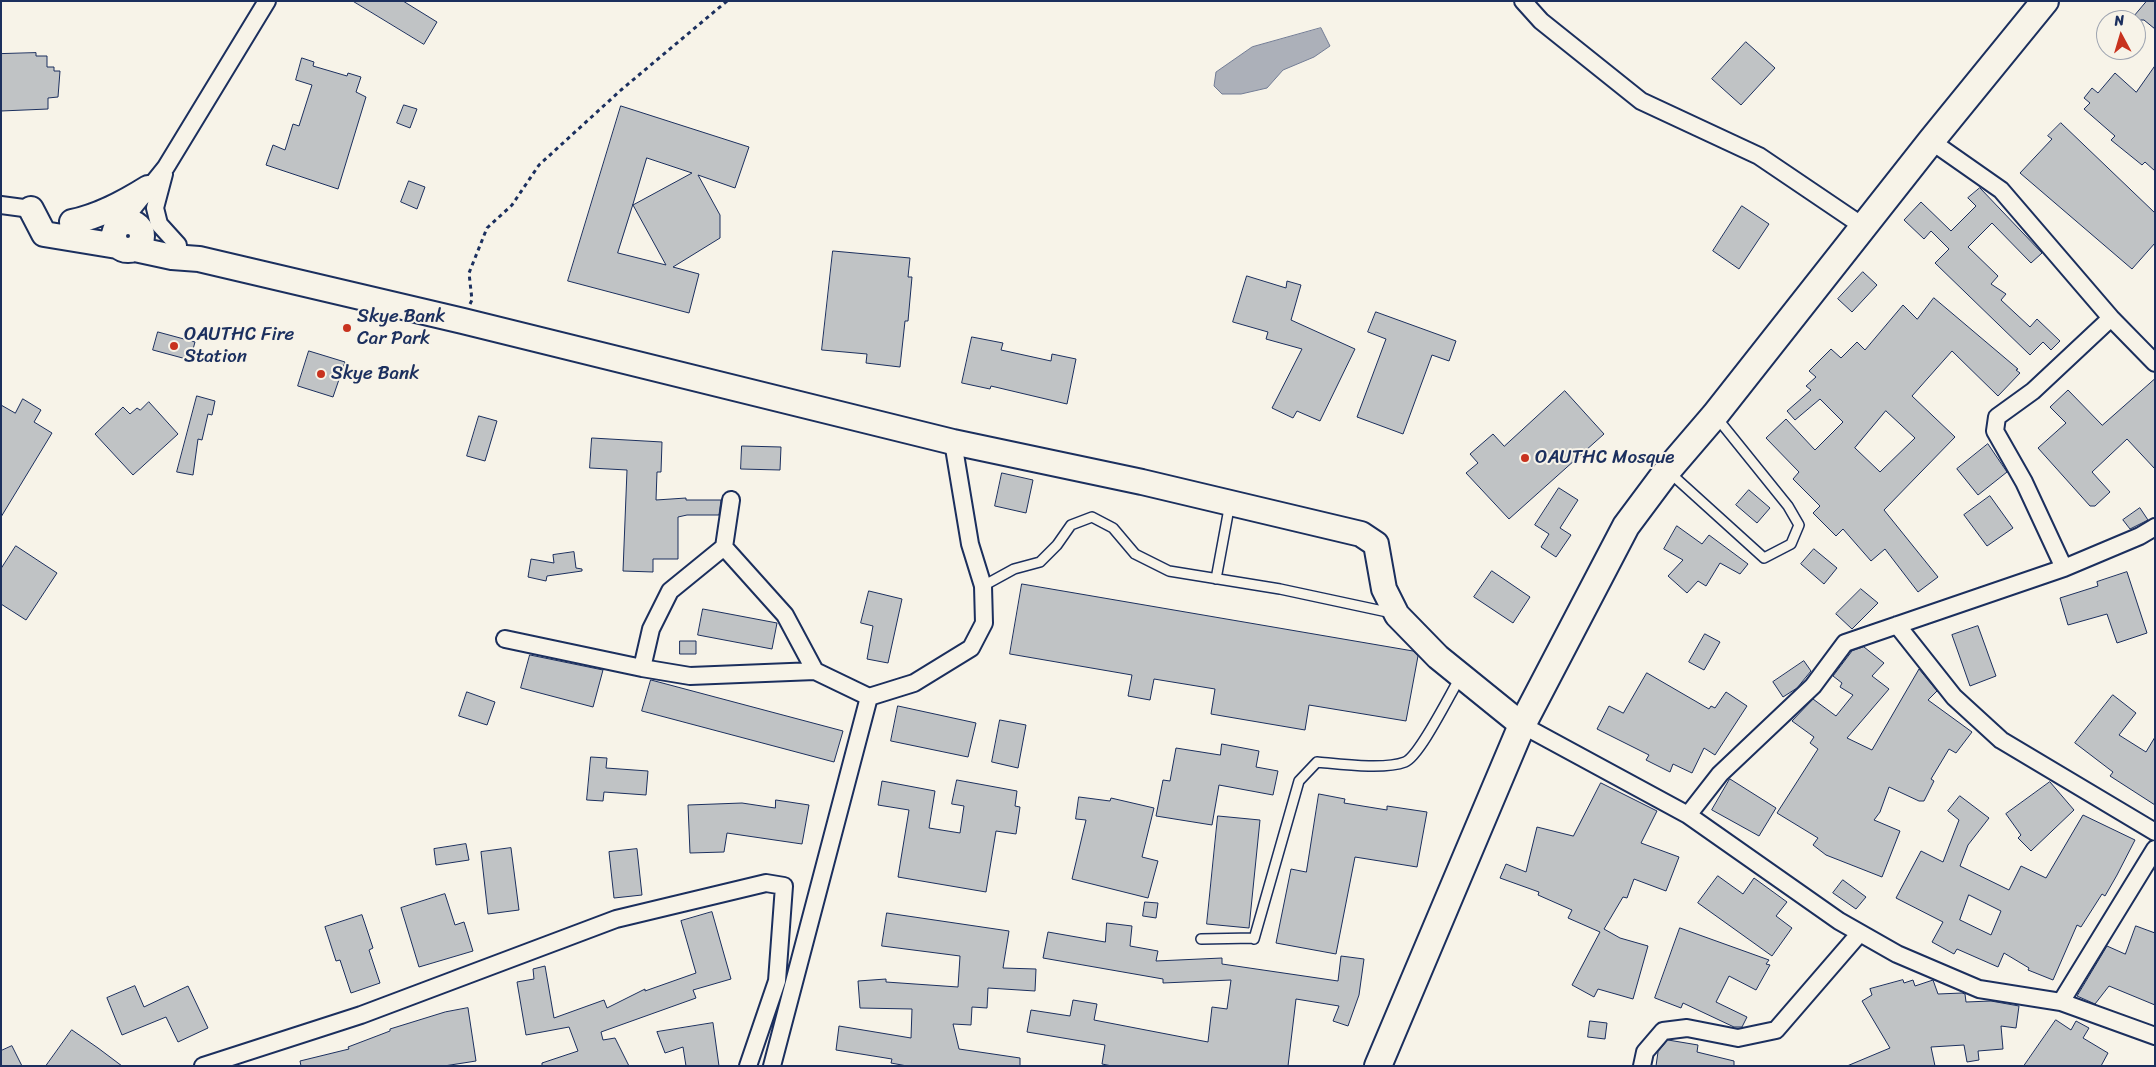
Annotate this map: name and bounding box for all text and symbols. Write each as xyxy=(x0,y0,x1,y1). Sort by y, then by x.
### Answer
text: N xyxy=(2113,8,2126,34)
north arrow xyxy=(2096,10,2146,60)
place label: Skye Bank Car Park xyxy=(357,306,445,350)
marker: Skye Bank Car Park xyxy=(341,322,353,334)
place label: OAUTHC Fire Station xyxy=(184,324,294,368)
marker: OAUTHC Fire Station xyxy=(168,340,180,352)
place label: Skye Bank xyxy=(331,363,419,385)
marker: Skye Bank xyxy=(315,368,327,380)
place label: OAUTHC Mosque xyxy=(1535,447,1675,469)
marker: OAUTHC Mosque xyxy=(1519,452,1531,464)

